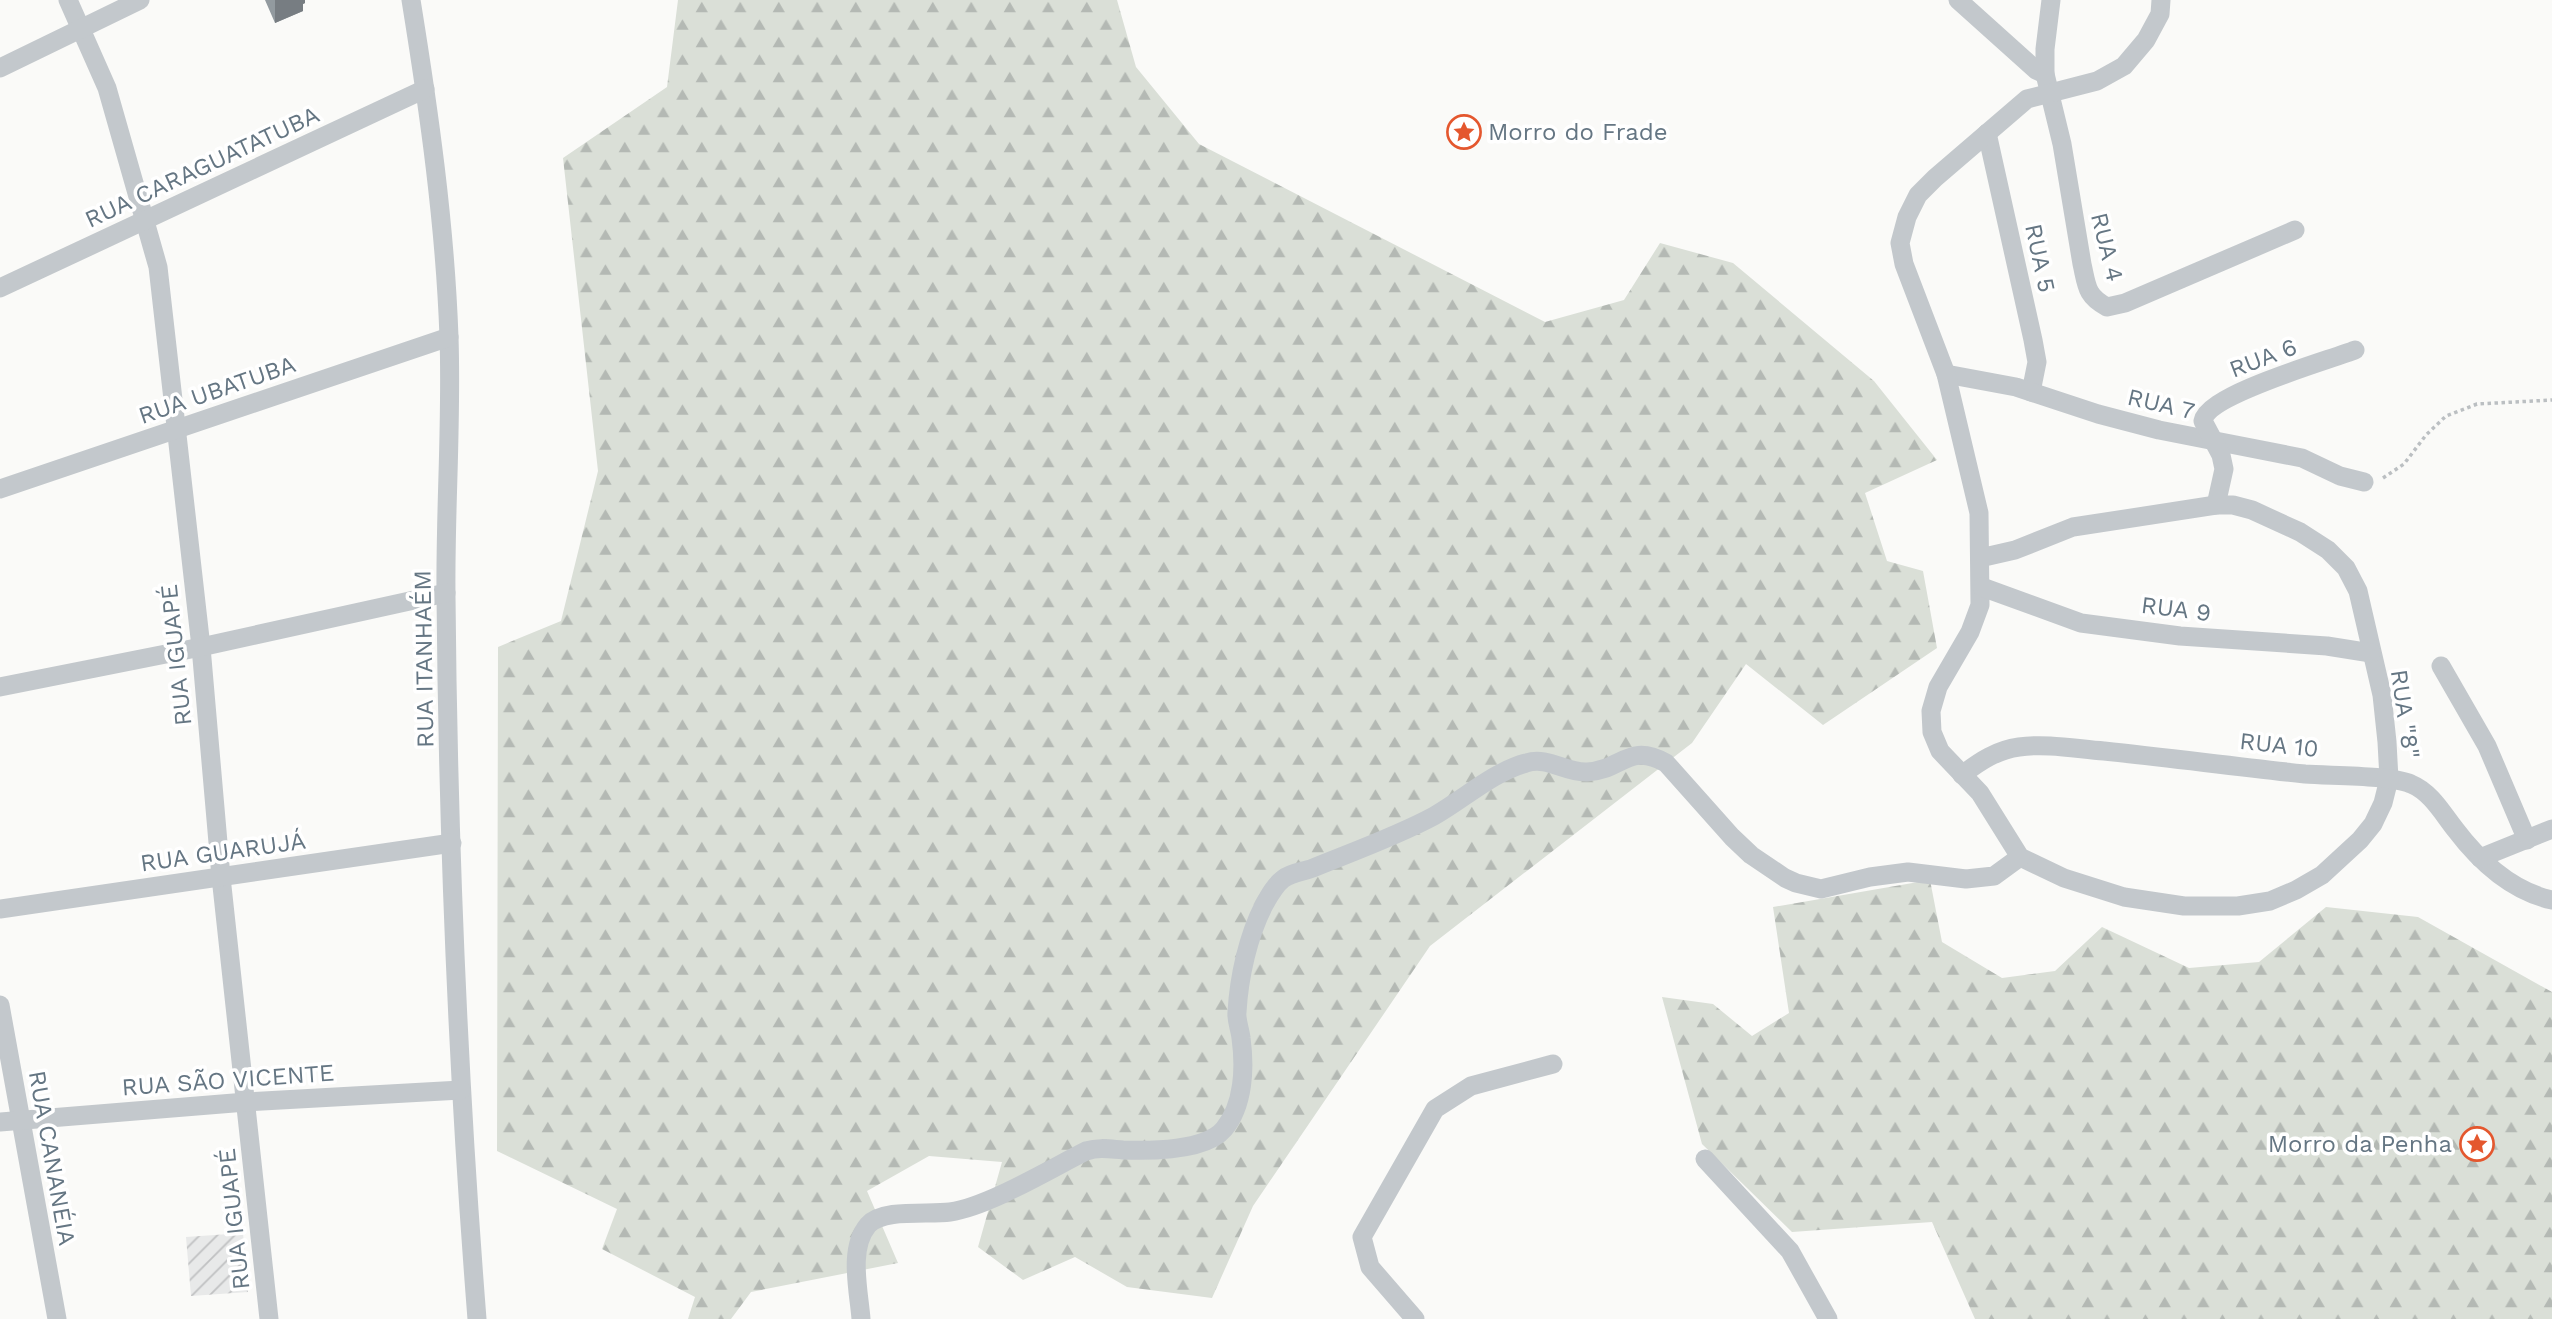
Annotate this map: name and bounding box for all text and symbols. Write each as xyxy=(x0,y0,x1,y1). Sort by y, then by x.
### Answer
street label: RUA CARAGUATATUBA xyxy=(80,100,324,234)
place icon: Morro do Frade xyxy=(1445,113,1483,151)
place label: Morro do Frade xyxy=(1488,118,1668,146)
street label: RUA 4 xyxy=(2085,210,2129,284)
street label: RUA 5 xyxy=(2019,221,2061,295)
street label: RUA 6 xyxy=(2225,332,2301,384)
street label: RUA UBATUBA xyxy=(135,350,299,430)
street label: RUA 7 xyxy=(2125,383,2197,425)
street label: RUA ITANHAÉM xyxy=(408,570,440,748)
street label: RUA IGUAPÉ xyxy=(155,583,197,727)
street label: RUA 9 xyxy=(2139,591,2213,627)
street label: RUA "8" xyxy=(2385,668,2425,760)
street label: RUA 10 xyxy=(2238,727,2320,763)
street label: RUA GUARUJÁ xyxy=(138,826,308,877)
street label: RUA SÃO VICENTE xyxy=(121,1059,335,1101)
street label: RUA CANANÉIA xyxy=(23,1068,81,1248)
place icon: Morro da Penha xyxy=(2458,1125,2496,1163)
place label: Morro da Penha xyxy=(2268,1130,2452,1158)
street label: RUA IGUAPÉ xyxy=(213,1147,255,1291)

